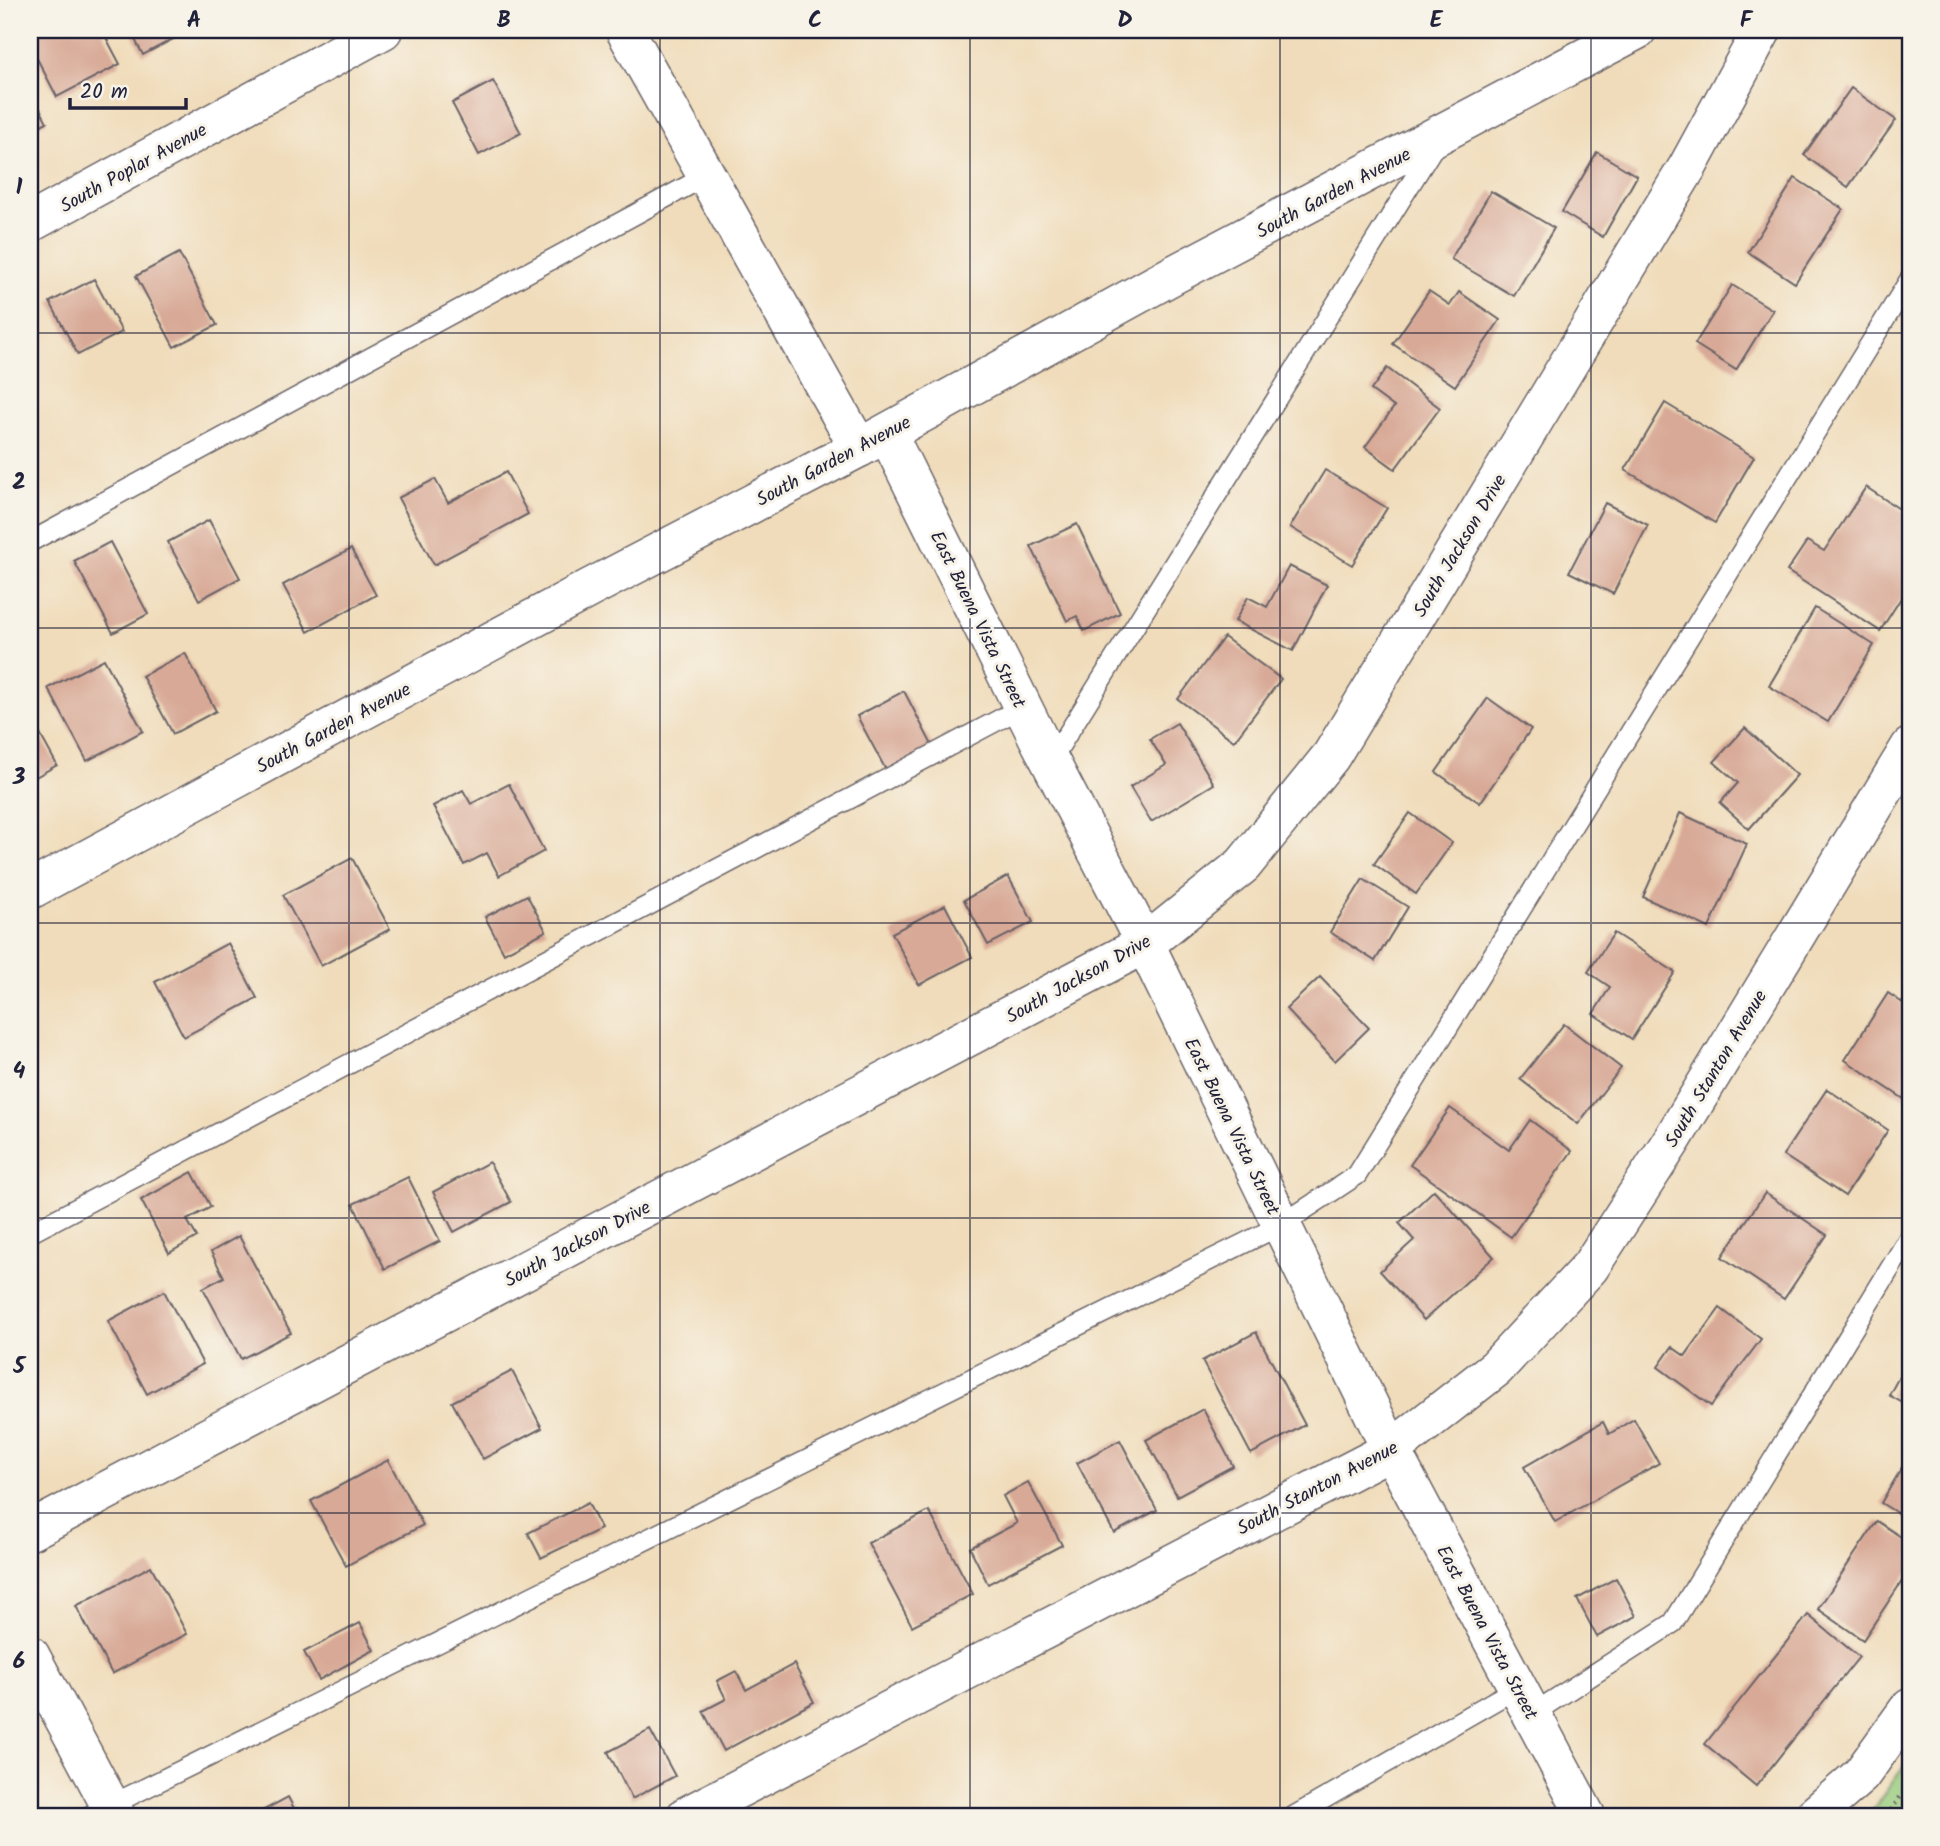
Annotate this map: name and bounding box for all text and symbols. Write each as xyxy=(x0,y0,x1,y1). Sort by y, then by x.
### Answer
text: A xyxy=(187,3,201,39)
text: B xyxy=(497,3,511,39)
text: C xyxy=(808,3,822,39)
text: D xyxy=(1117,3,1133,39)
text: E xyxy=(1430,3,1444,39)
text: F xyxy=(1740,3,1754,39)
scale bar xyxy=(70,66,186,110)
text: 20 m xyxy=(80,76,128,109)
street label: South Poplar Avenue xyxy=(55,116,214,222)
street label: South Garden Avenue xyxy=(1251,140,1417,247)
text: 1 xyxy=(16,170,23,206)
street label: South Garden Avenue xyxy=(751,408,917,515)
text: 2 xyxy=(12,465,26,501)
street label: South Jackson Drive xyxy=(1406,468,1516,623)
street label: East Buena Vista Street xyxy=(921,526,1034,714)
street label: South Garden Avenue xyxy=(251,675,417,782)
text: 3 xyxy=(12,760,26,796)
street label: South Jackson Drive xyxy=(1001,927,1158,1032)
street label: South Stanton Avenue xyxy=(1658,984,1776,1154)
street label: East Buena Vista Street xyxy=(1175,1033,1288,1221)
text: 4 xyxy=(13,1054,26,1090)
street label: South Jackson Drive xyxy=(499,1193,657,1296)
text: 5 xyxy=(12,1349,27,1385)
street label: South Stanton Avenue xyxy=(1232,1433,1404,1544)
street label: East Buena Vista Street xyxy=(1427,1540,1545,1726)
text: 6 xyxy=(13,1644,25,1680)

